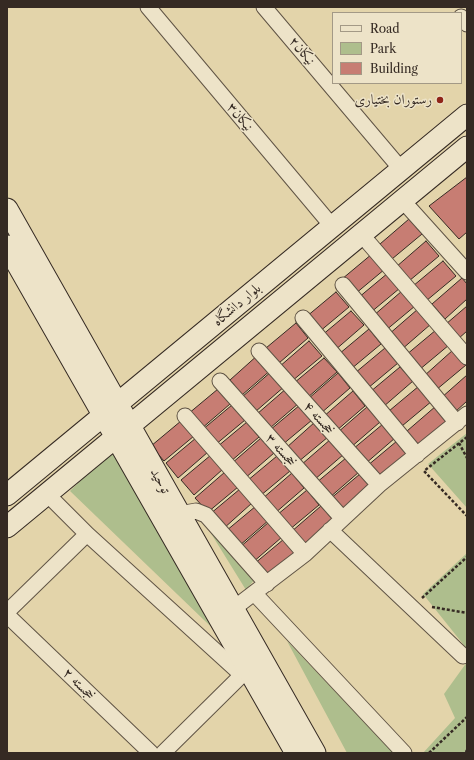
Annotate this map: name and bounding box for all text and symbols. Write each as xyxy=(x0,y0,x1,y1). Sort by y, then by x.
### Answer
legend xyxy=(332,12,462,84)
text: Road xyxy=(370,21,400,36)
street label: نیکان۲ xyxy=(285,33,319,69)
text: Park xyxy=(370,41,396,56)
text: Building xyxy=(370,61,418,76)
place label: رستوران بختیاری xyxy=(355,92,432,108)
marker: رستوران بختیاری xyxy=(435,95,445,105)
street label: نیکان۳ xyxy=(223,99,257,135)
street label: بلوار دانشگاه xyxy=(210,280,264,330)
street label: خجسته ۴ xyxy=(300,398,338,438)
street label: خجسته ۳ xyxy=(262,430,300,470)
street label: توحید xyxy=(146,465,174,497)
street label: خجسته ۲ xyxy=(59,665,99,703)

